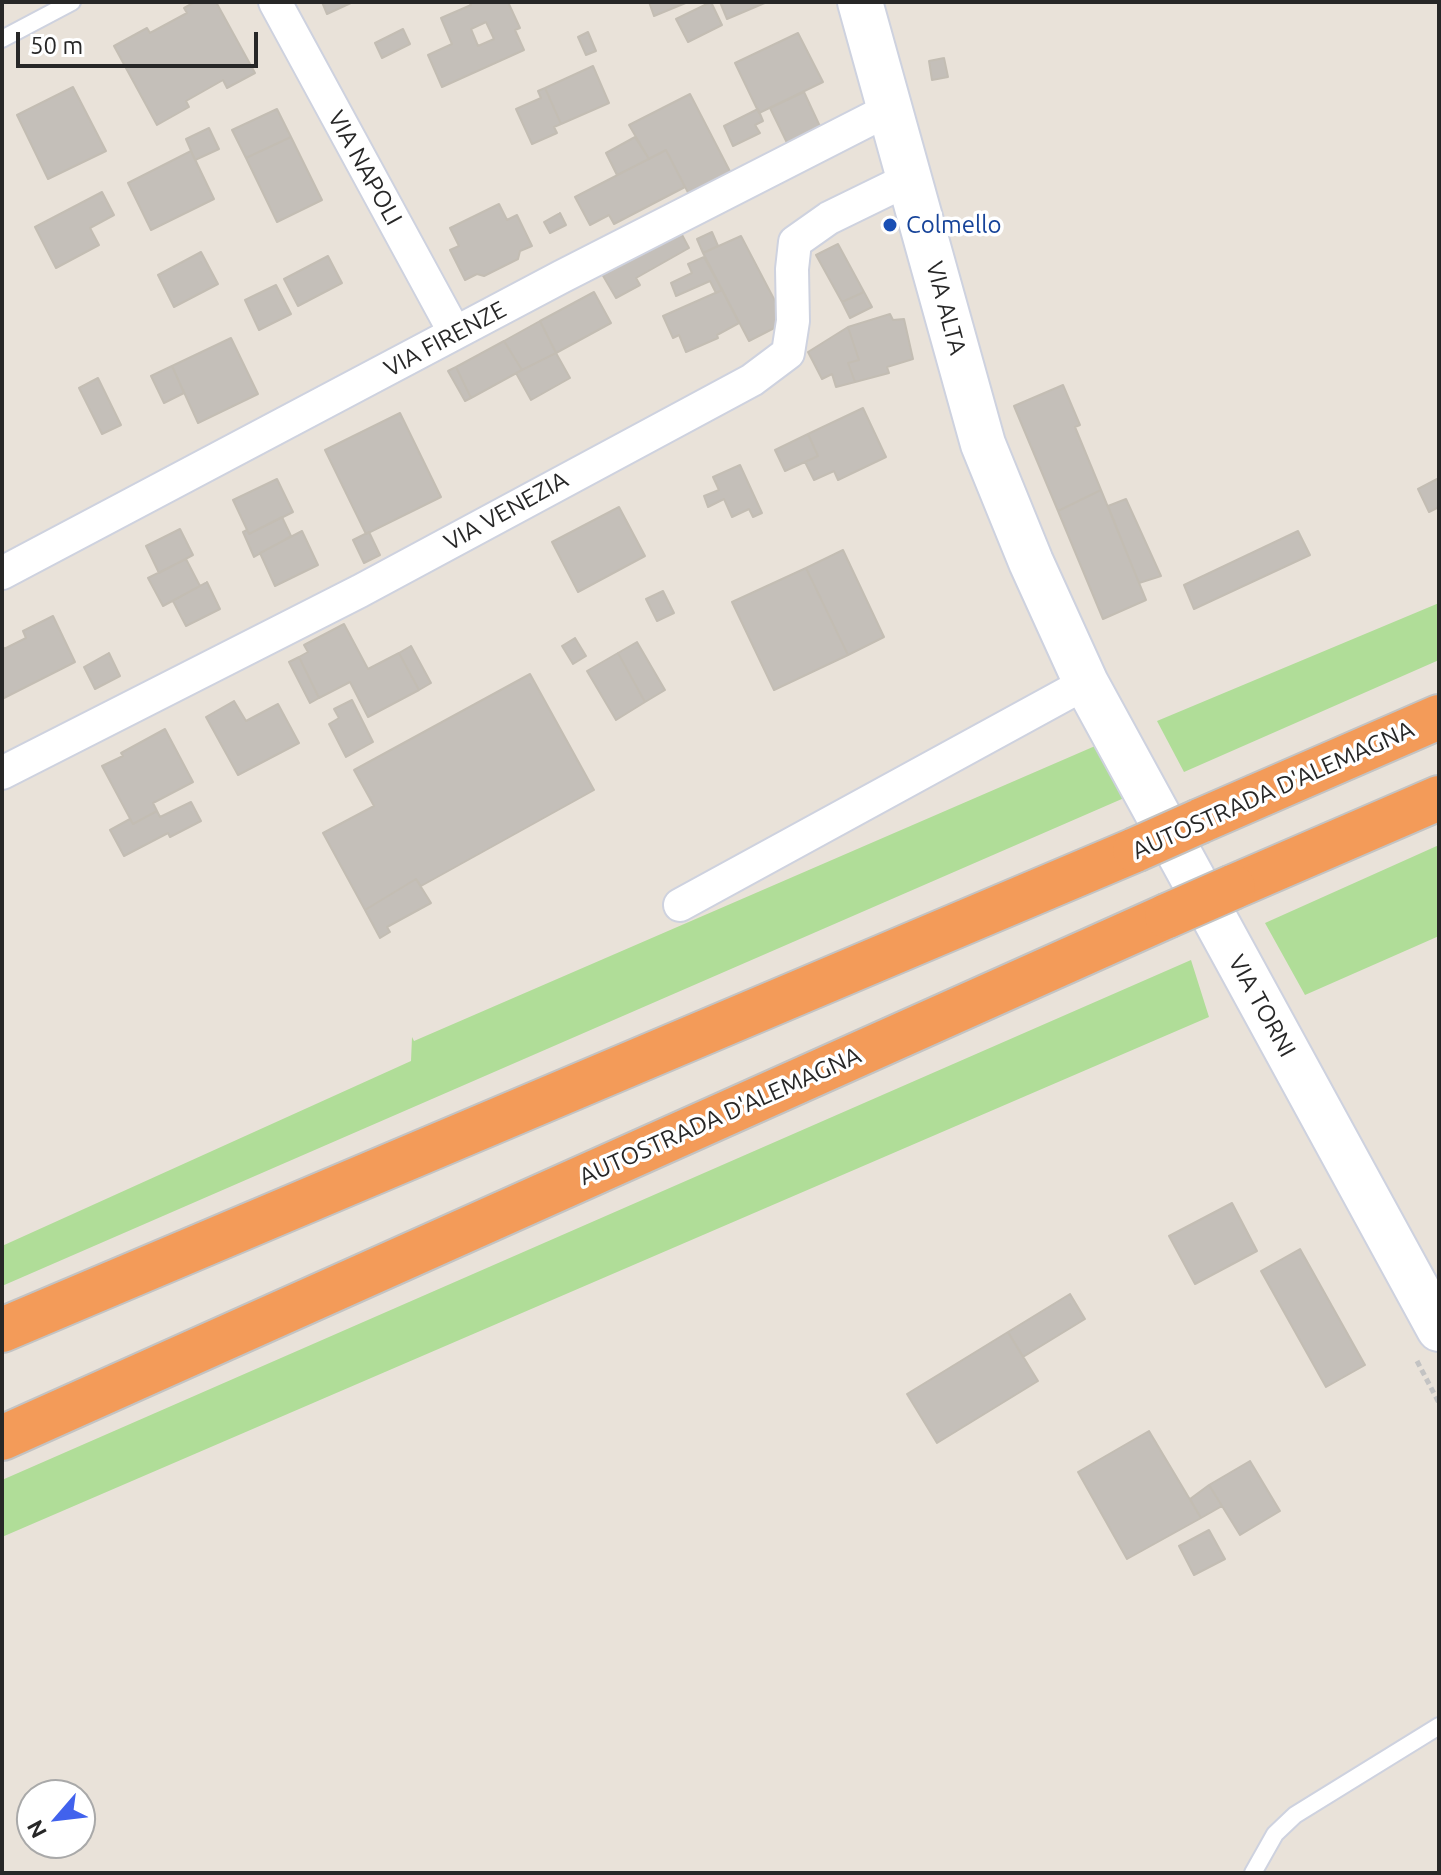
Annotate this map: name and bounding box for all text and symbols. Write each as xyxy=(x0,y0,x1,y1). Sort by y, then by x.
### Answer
scale bar xyxy=(20,16,262,66)
text: 50 m xyxy=(30,32,83,59)
street label: VIA NAPOLI xyxy=(322,106,408,230)
place label: Colmello xyxy=(906,211,1002,239)
marker: Colmello xyxy=(881,216,899,234)
street label: VIA ALTA xyxy=(920,258,972,358)
street label: VIA FIRENZE xyxy=(379,295,511,383)
street label: VIA VENEZIA xyxy=(439,465,573,557)
street label: AUTOSTRADA D'ALEMAGNA xyxy=(1128,715,1418,865)
street label: VIA TORNI xyxy=(1222,950,1302,1062)
street label: AUTOSTRADA D'ALEMAGNA xyxy=(575,1041,865,1191)
north arrow xyxy=(16,1779,96,1859)
text: N xyxy=(21,1816,51,1843)

